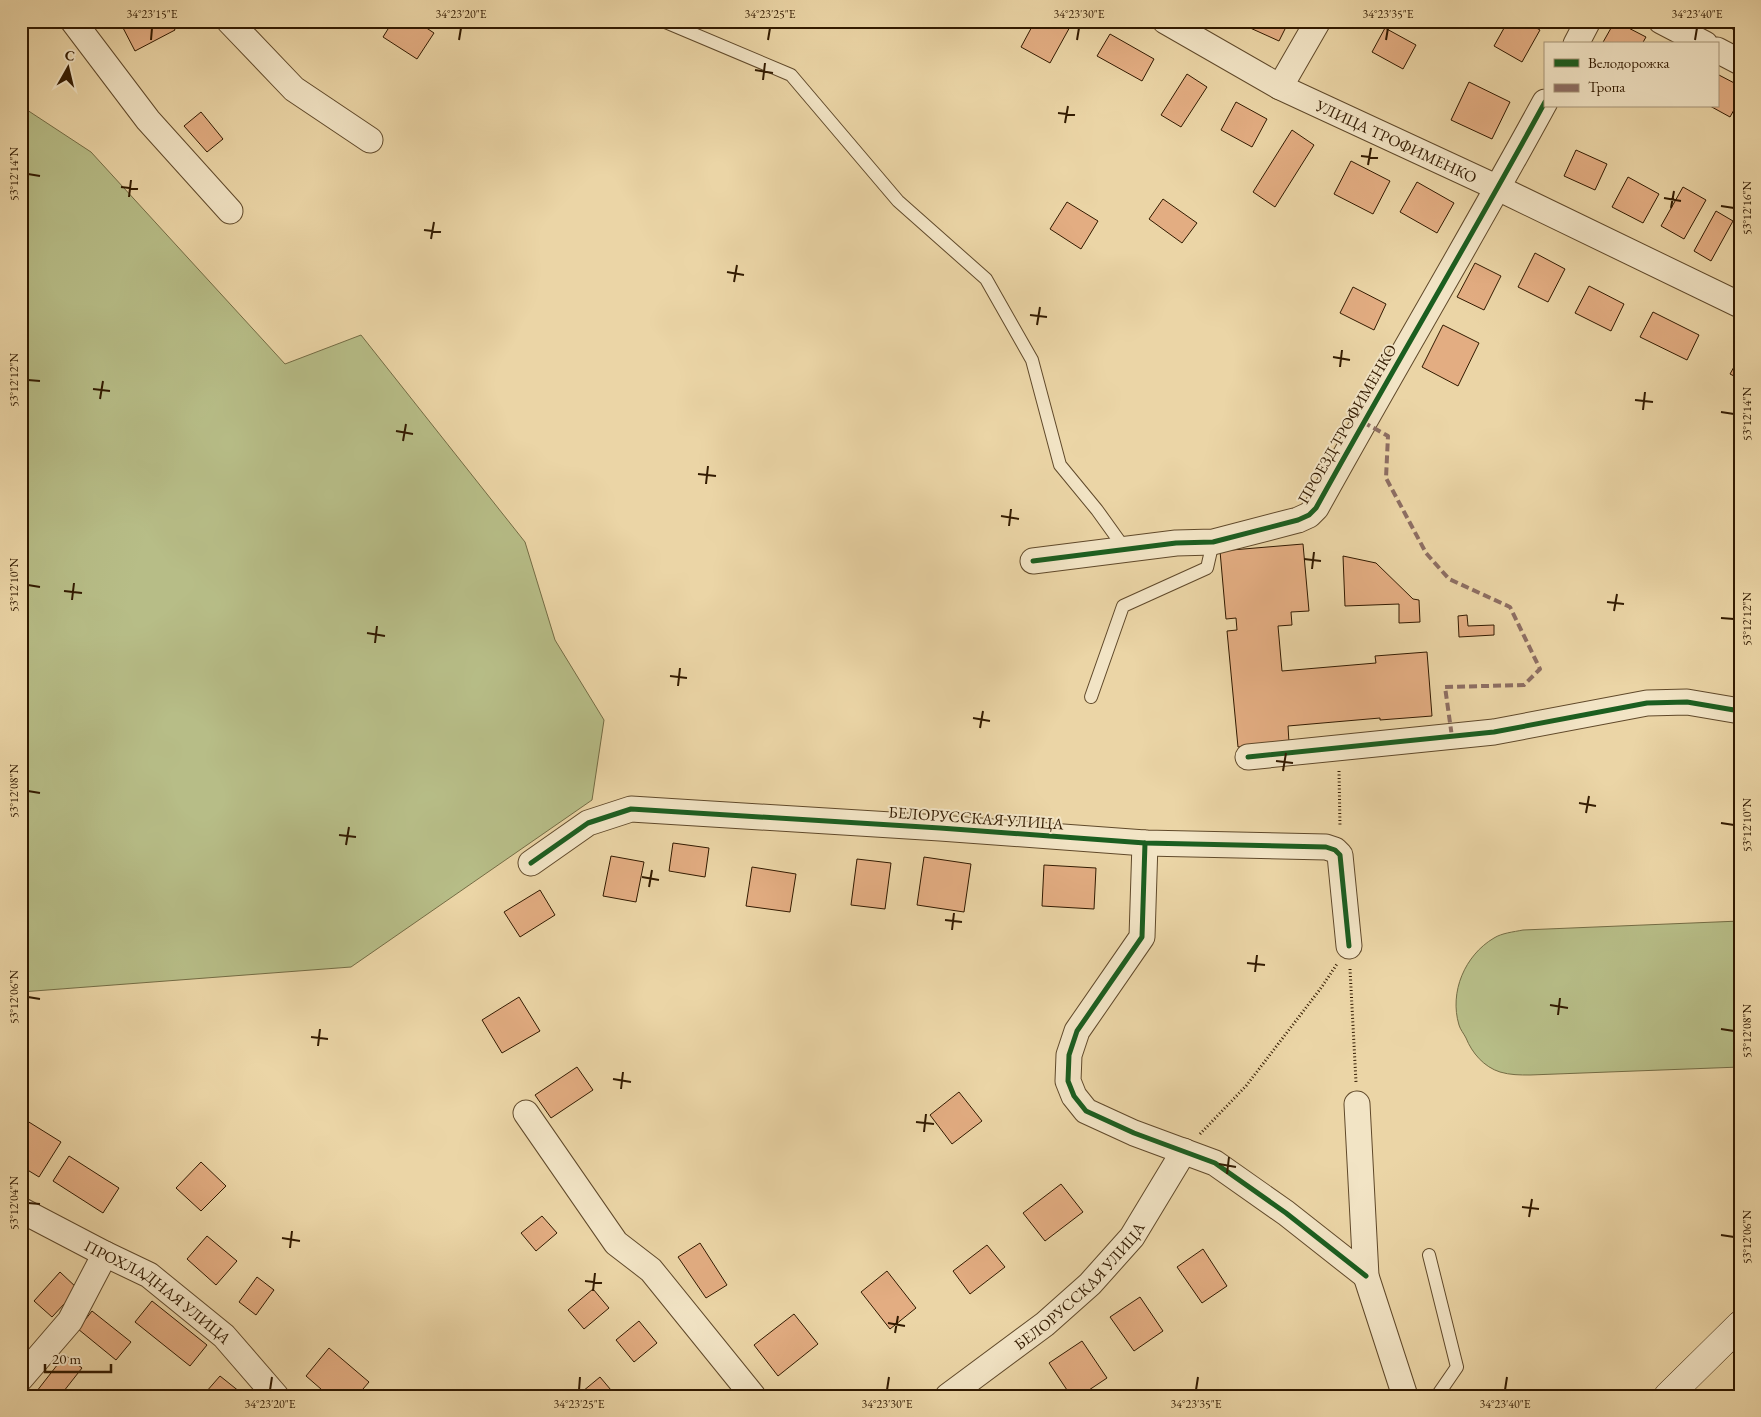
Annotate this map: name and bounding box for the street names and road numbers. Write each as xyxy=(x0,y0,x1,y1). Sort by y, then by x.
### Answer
street label: УЛИЦА ТРОФИМЕНКО xyxy=(1312,94,1481,187)
street label: ПРОЕЗД ТРОФИМЕНКО xyxy=(1293,340,1401,508)
street label: БЕЛОРУССКАЯ УЛИЦА xyxy=(888,801,1065,835)
street label: БЕЛОРУССКАЯ УЛИЦА xyxy=(1009,1217,1150,1354)
street label: ПРОХЛАДНАЯ УЛИЦА xyxy=(81,1235,237,1349)

